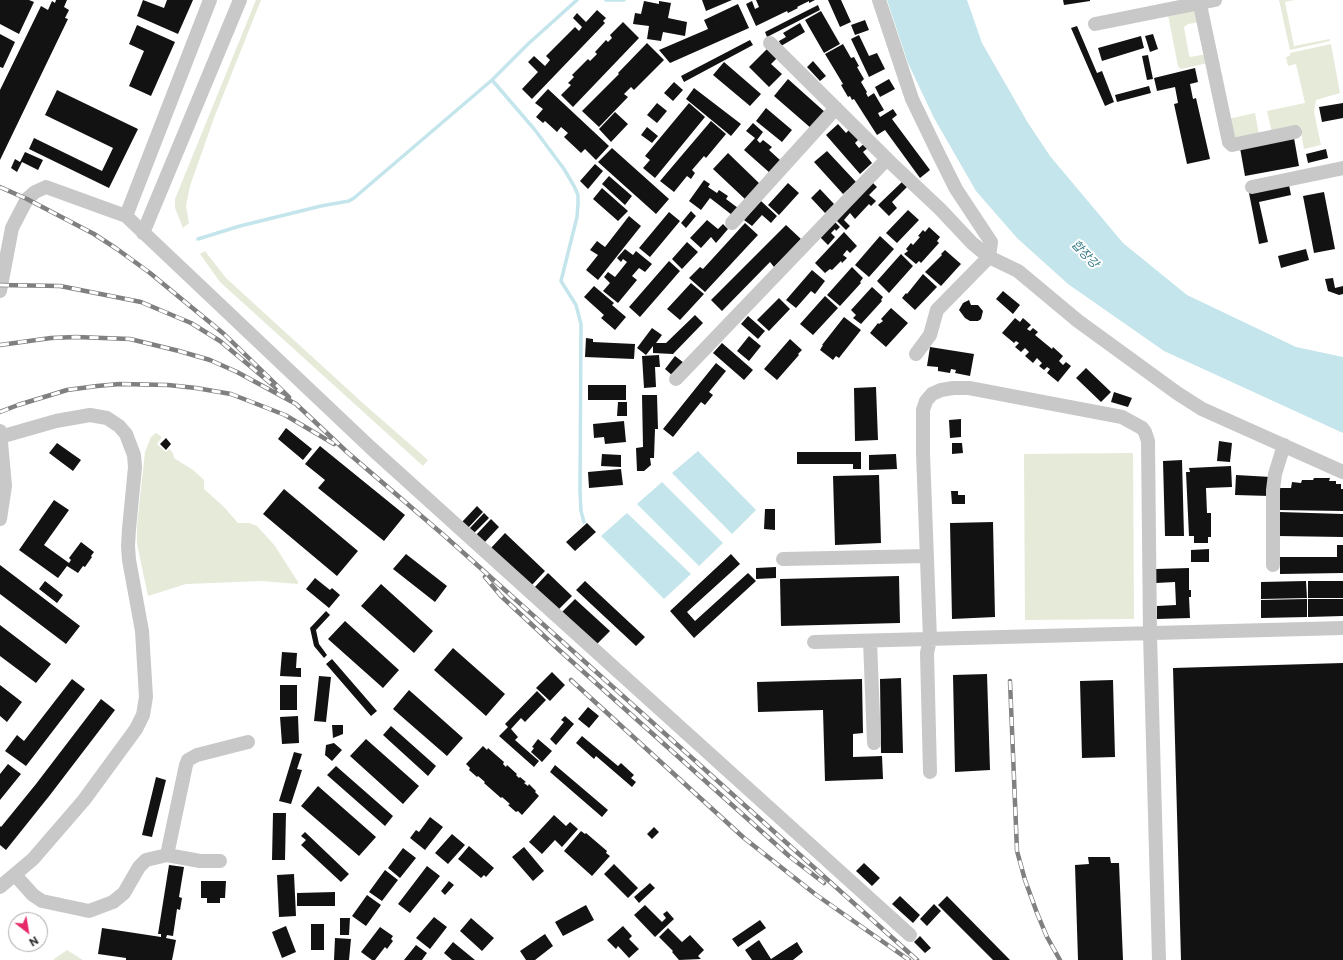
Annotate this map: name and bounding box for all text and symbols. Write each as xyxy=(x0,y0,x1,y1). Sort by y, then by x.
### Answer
water label: 합장강 xyxy=(1068,237,1102,271)
north arrow xyxy=(8,912,48,952)
text: N xyxy=(27,934,41,950)

